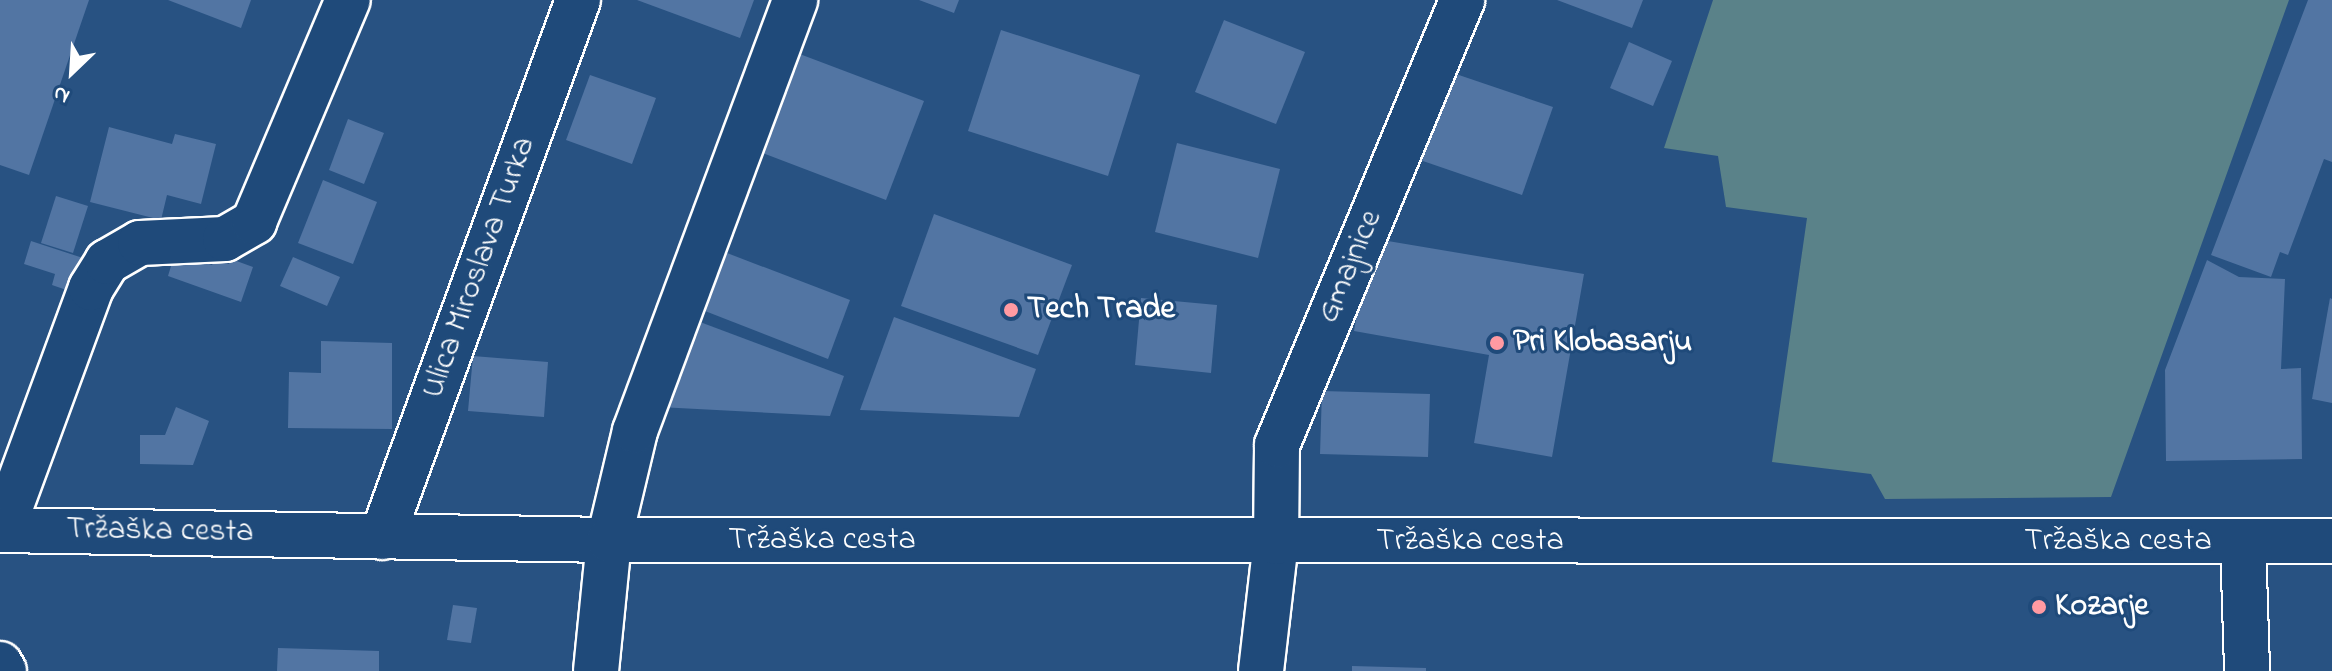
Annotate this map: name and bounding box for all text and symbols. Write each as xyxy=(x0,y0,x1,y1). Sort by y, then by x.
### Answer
north arrow xyxy=(32,32,112,112)
text: N xyxy=(48,76,75,111)
street label: Ulica Miroslava Turka xyxy=(415,132,545,404)
street label: Gmajnice xyxy=(1310,205,1392,329)
place label: Tech Trade xyxy=(1027,291,1175,329)
marker: Tech Trade xyxy=(1002,301,1020,319)
place label: Pri Klobasarju xyxy=(1513,324,1692,362)
marker: Pri Klobasarju xyxy=(1488,334,1506,352)
street label: Tržaška cesta xyxy=(66,511,254,553)
street label: Tržaška cesta xyxy=(728,522,916,560)
street label: Tržaška cesta xyxy=(1376,523,1564,561)
street label: Tržaška cesta xyxy=(2024,523,2212,561)
place label: Kozarje xyxy=(2055,588,2149,626)
marker: Kozarje xyxy=(2030,598,2048,616)

